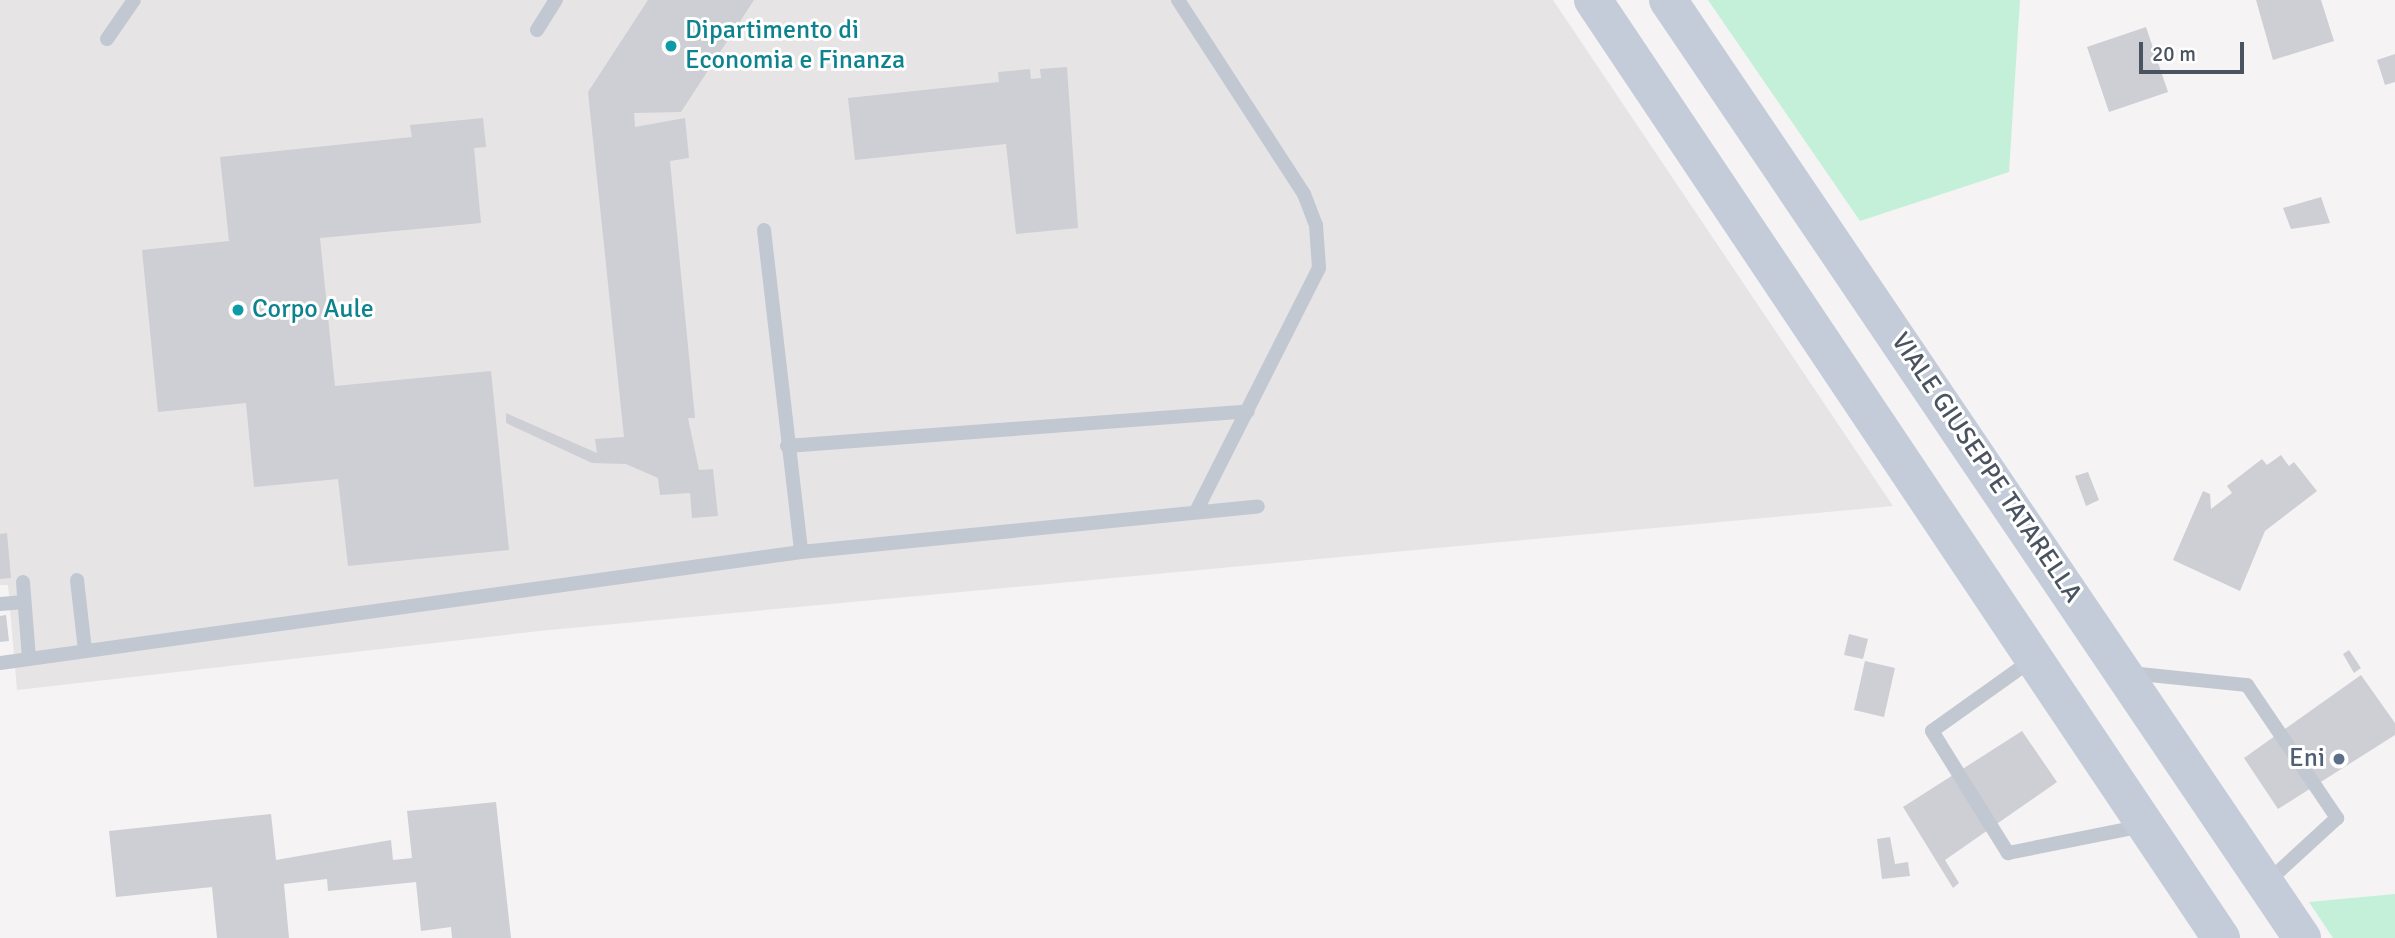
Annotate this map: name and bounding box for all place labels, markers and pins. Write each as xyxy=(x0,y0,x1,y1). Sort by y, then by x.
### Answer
place label: Dipartimento di Economia e Finanza xyxy=(685,15,905,76)
marker: Dipartimento di Economia e Finanza xyxy=(663,38,679,54)
place label: Corpo Aule xyxy=(252,294,374,326)
marker: Corpo Aule xyxy=(230,302,246,318)
place label: Eni xyxy=(2289,743,2325,775)
marker: Eni xyxy=(2331,751,2347,767)

